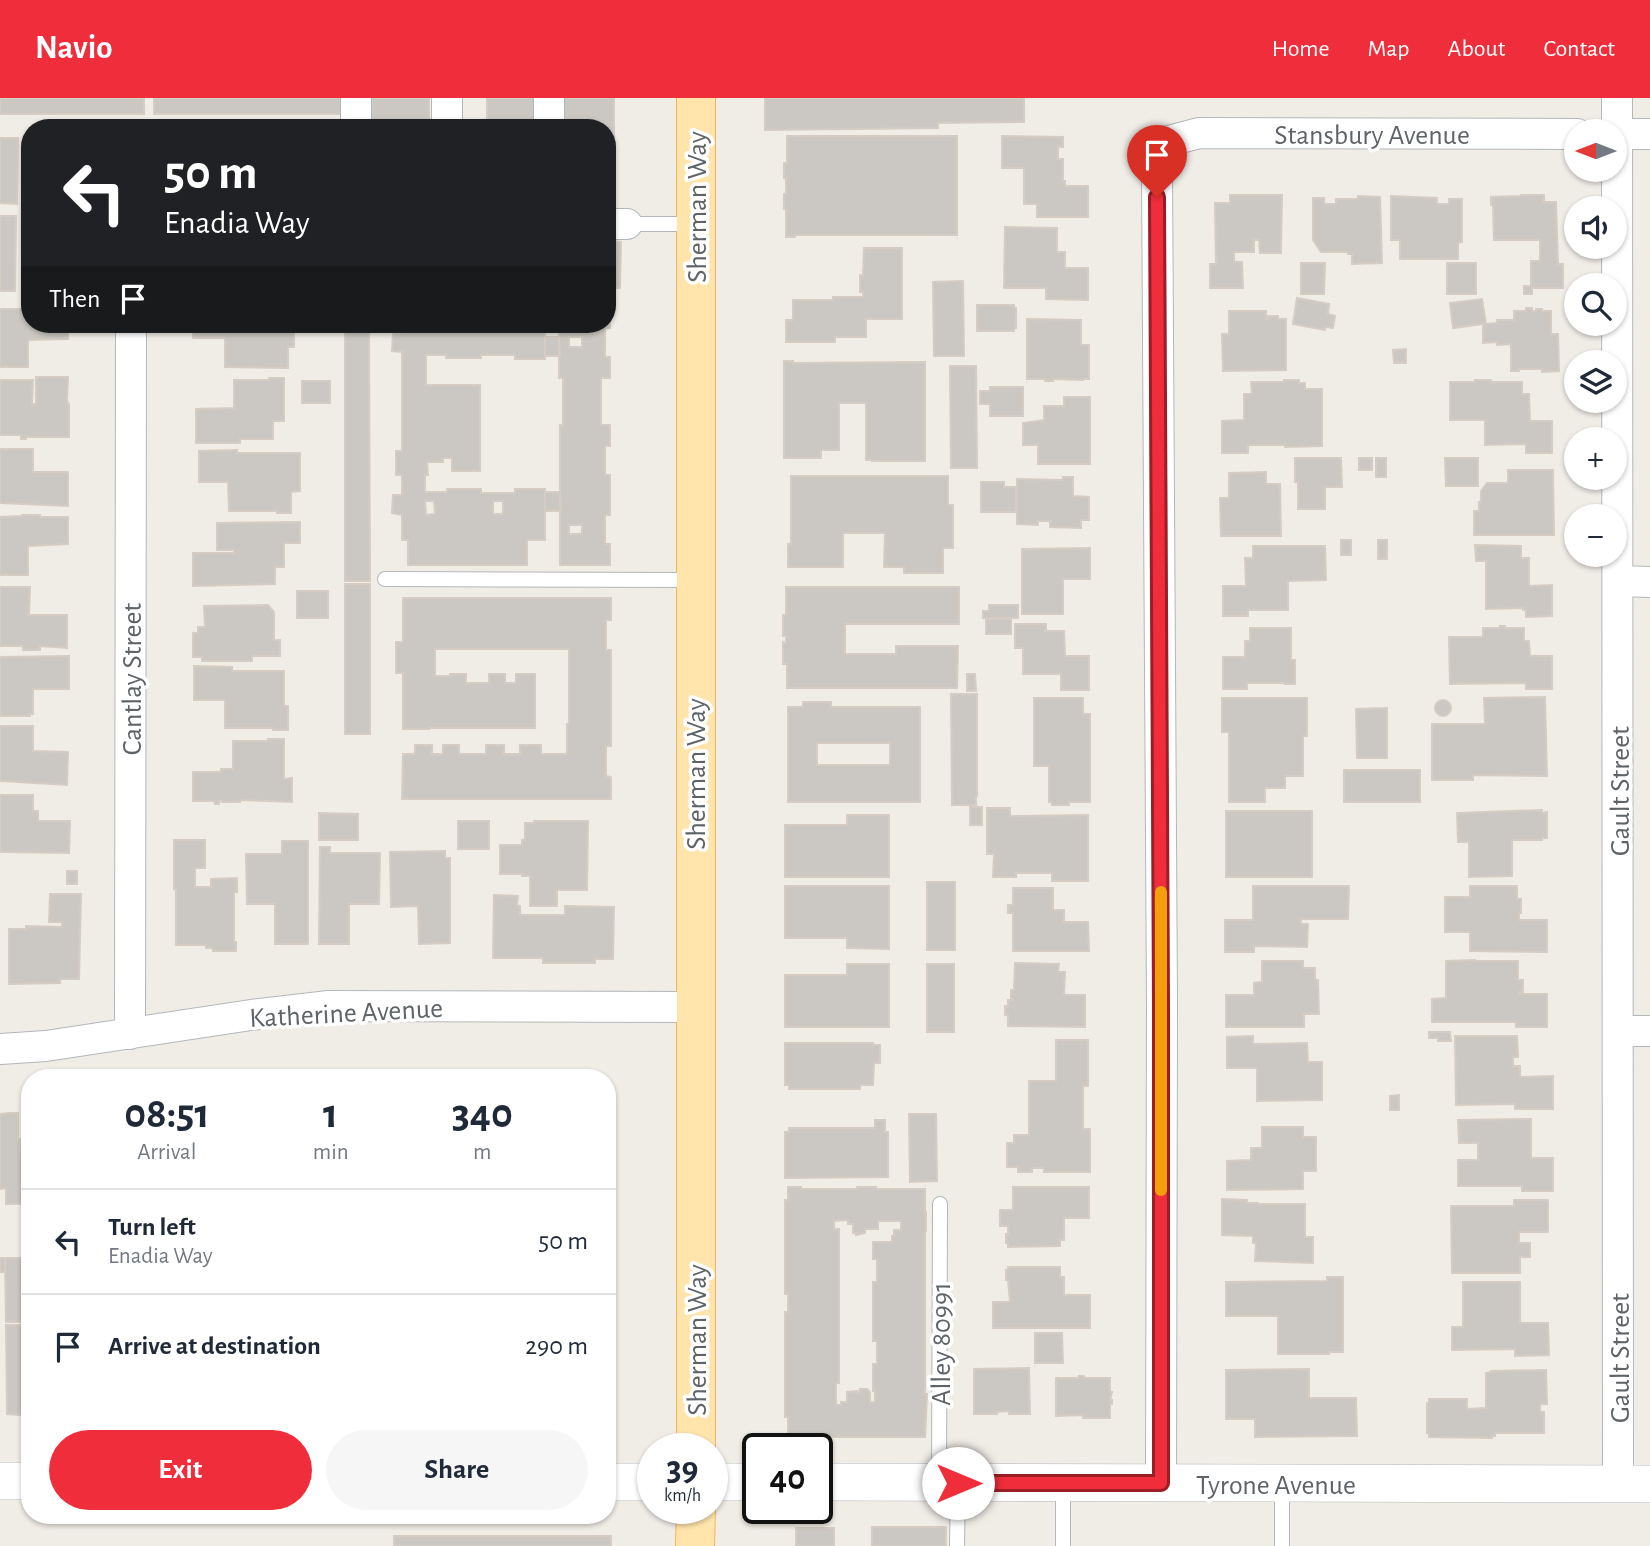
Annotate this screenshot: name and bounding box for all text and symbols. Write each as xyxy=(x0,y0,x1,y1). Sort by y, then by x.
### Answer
text: Navio xyxy=(35,32,113,65)
text: Home xyxy=(1272,37,1330,61)
text: Map xyxy=(1368,37,1410,61)
text: About xyxy=(1448,37,1505,61)
text: Contact xyxy=(1543,37,1615,61)
north arrow xyxy=(1564,119,1628,182)
map controls xyxy=(1564,119,1627,567)
street label: Stansbury Avenue xyxy=(1274,122,1470,150)
pin xyxy=(1127,125,1187,197)
street label: Sherman Way xyxy=(684,131,712,283)
icon: arrive xyxy=(1138,136,1176,174)
icon: left xyxy=(49,147,140,238)
text: 50 m xyxy=(164,149,258,198)
button: sound xyxy=(1564,196,1627,259)
text: Enadia Way xyxy=(164,207,310,239)
button: search xyxy=(1564,273,1627,336)
icon: arrive xyxy=(114,280,152,318)
text: Then xyxy=(49,286,100,312)
button: layers xyxy=(1564,350,1627,413)
button: + xyxy=(1564,427,1627,490)
button: − xyxy=(1564,504,1627,567)
street label: Cantlay Street xyxy=(119,603,147,755)
street label: Sherman Way xyxy=(683,698,711,850)
street label: Gault Street xyxy=(1607,726,1635,856)
street label: Katherine Avenue xyxy=(249,995,444,1033)
text: 08:51 xyxy=(124,1093,210,1135)
text: 1 xyxy=(323,1093,338,1135)
text: 340 xyxy=(452,1093,513,1135)
text: Arrival xyxy=(137,1141,196,1164)
text: min xyxy=(313,1141,349,1164)
text: m xyxy=(473,1141,491,1164)
text: Turn left xyxy=(108,1214,196,1240)
icon: left xyxy=(49,1223,87,1261)
text: 50 m xyxy=(538,1228,588,1254)
text: Enadia Way xyxy=(108,1245,213,1268)
street label: Sherman Way xyxy=(684,1264,712,1416)
street label: Alley 80991 xyxy=(928,1282,956,1406)
street label: Gault Street xyxy=(1607,1293,1635,1423)
icon: arrive xyxy=(49,1328,87,1366)
text: Arrive at destination xyxy=(108,1333,321,1359)
text: 290 m xyxy=(525,1333,588,1359)
button: Exit xyxy=(49,1430,312,1510)
button: Share xyxy=(326,1430,588,1510)
speed limit sign: 40 xyxy=(742,1433,833,1524)
position arrow xyxy=(921,1446,995,1520)
text: 39 xyxy=(666,1452,698,1487)
street label: Tyrone Avenue xyxy=(1196,1472,1356,1500)
text: km/h xyxy=(664,1487,701,1505)

